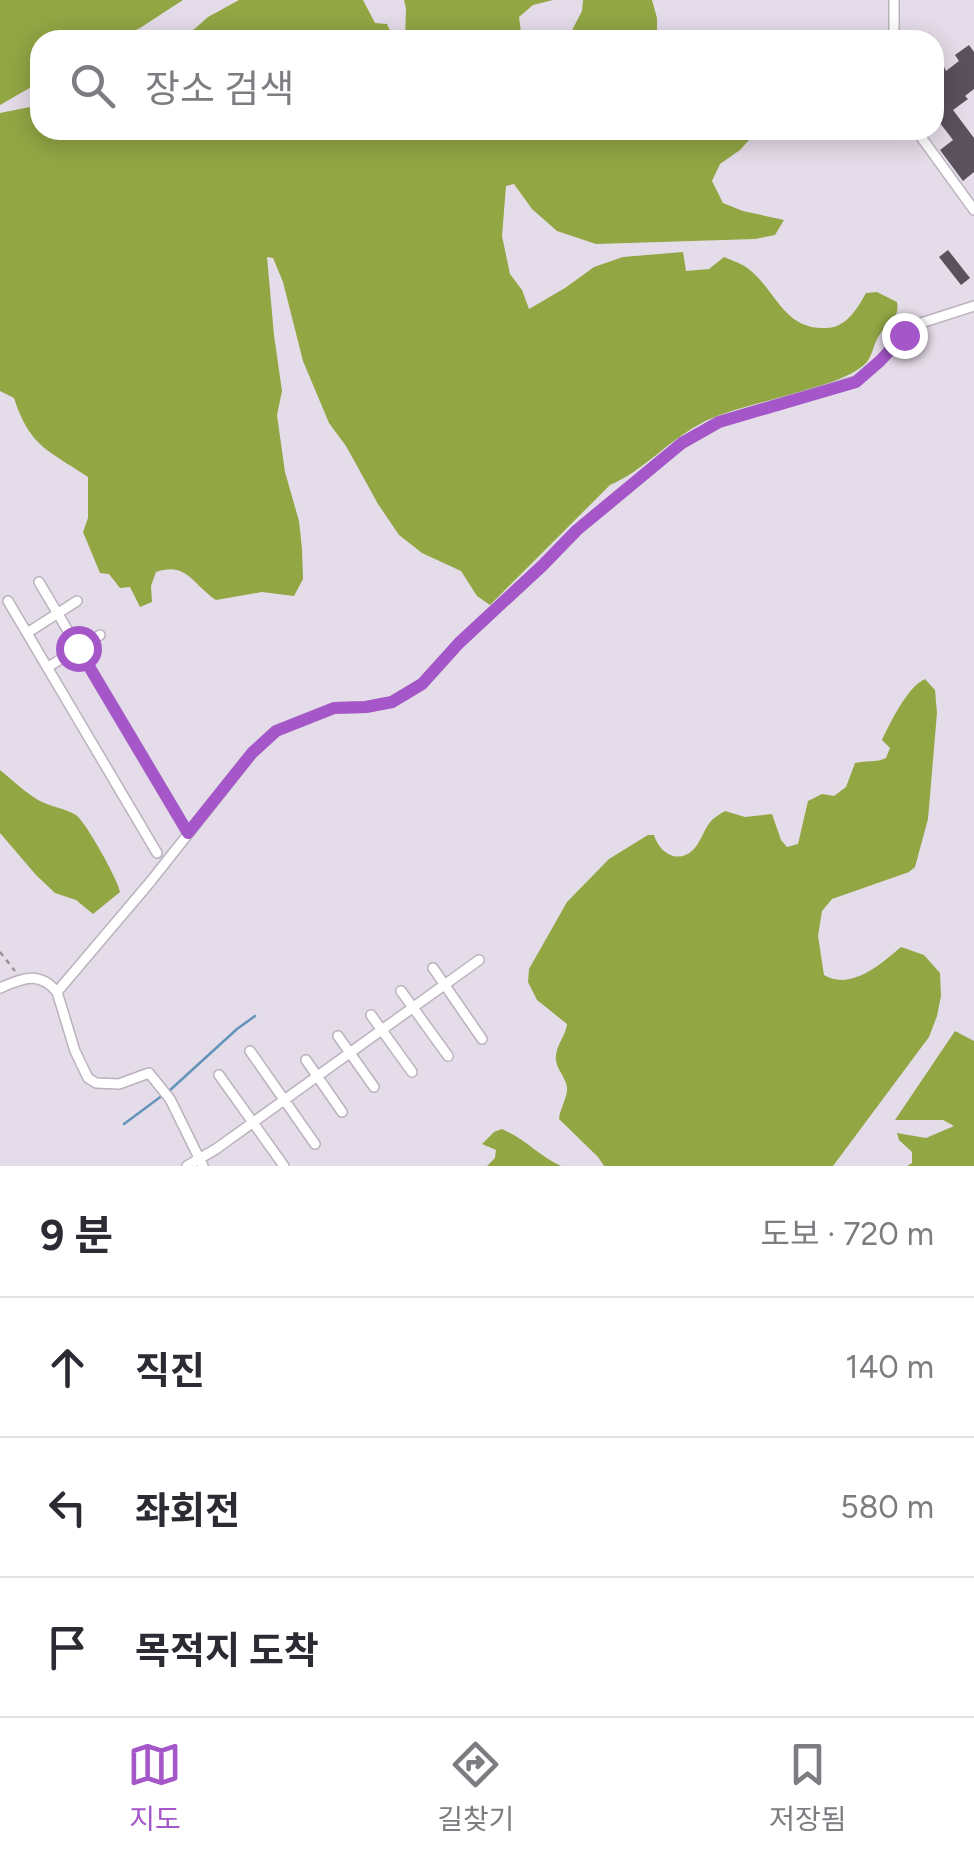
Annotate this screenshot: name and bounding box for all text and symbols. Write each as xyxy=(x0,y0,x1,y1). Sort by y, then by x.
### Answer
search box xyxy=(30,30,944,140)
icon: search xyxy=(65,58,120,113)
text: 장소 검색 xyxy=(145,66,294,112)
route end xyxy=(882,313,928,359)
route start xyxy=(56,626,102,672)
text: 9 분 xyxy=(40,1210,113,1261)
text: 도보 · 720 m xyxy=(760,1215,934,1253)
icon: ahead xyxy=(40,1340,95,1395)
text: 직진 xyxy=(135,1348,205,1394)
text: 140 m xyxy=(845,1348,934,1386)
icon: left xyxy=(40,1480,95,1535)
text: 좌회전 xyxy=(135,1488,240,1534)
text: 580 m xyxy=(840,1488,934,1526)
icon: arrive xyxy=(40,1620,95,1675)
text: 목적지 도착 xyxy=(135,1628,319,1674)
tab: 지도 xyxy=(127,1737,182,1837)
tab: 길찾기 xyxy=(437,1737,515,1837)
tab: 저장됨 xyxy=(769,1737,847,1837)

